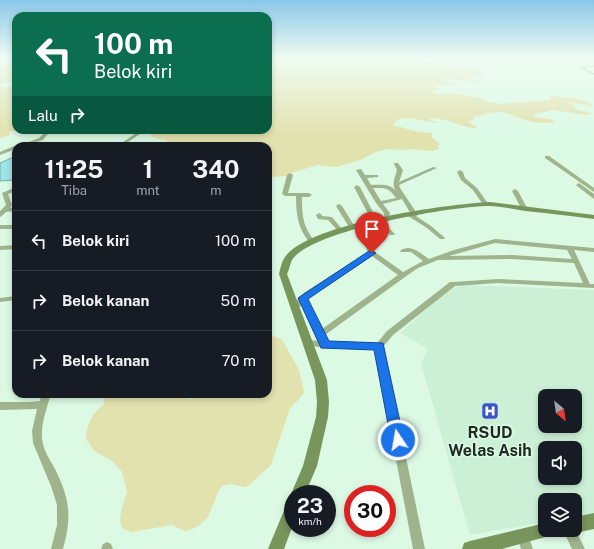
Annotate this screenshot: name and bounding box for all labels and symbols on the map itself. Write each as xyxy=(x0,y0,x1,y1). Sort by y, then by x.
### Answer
pin xyxy=(355,212,389,253)
north arrow xyxy=(538,389,582,433)
hospital icon: RSUD Welas Asih xyxy=(480,401,500,421)
position arrow xyxy=(377,419,419,461)
place label: RSUD Welas Asih xyxy=(448,423,532,460)
speed limit sign: 30 xyxy=(344,485,396,537)

